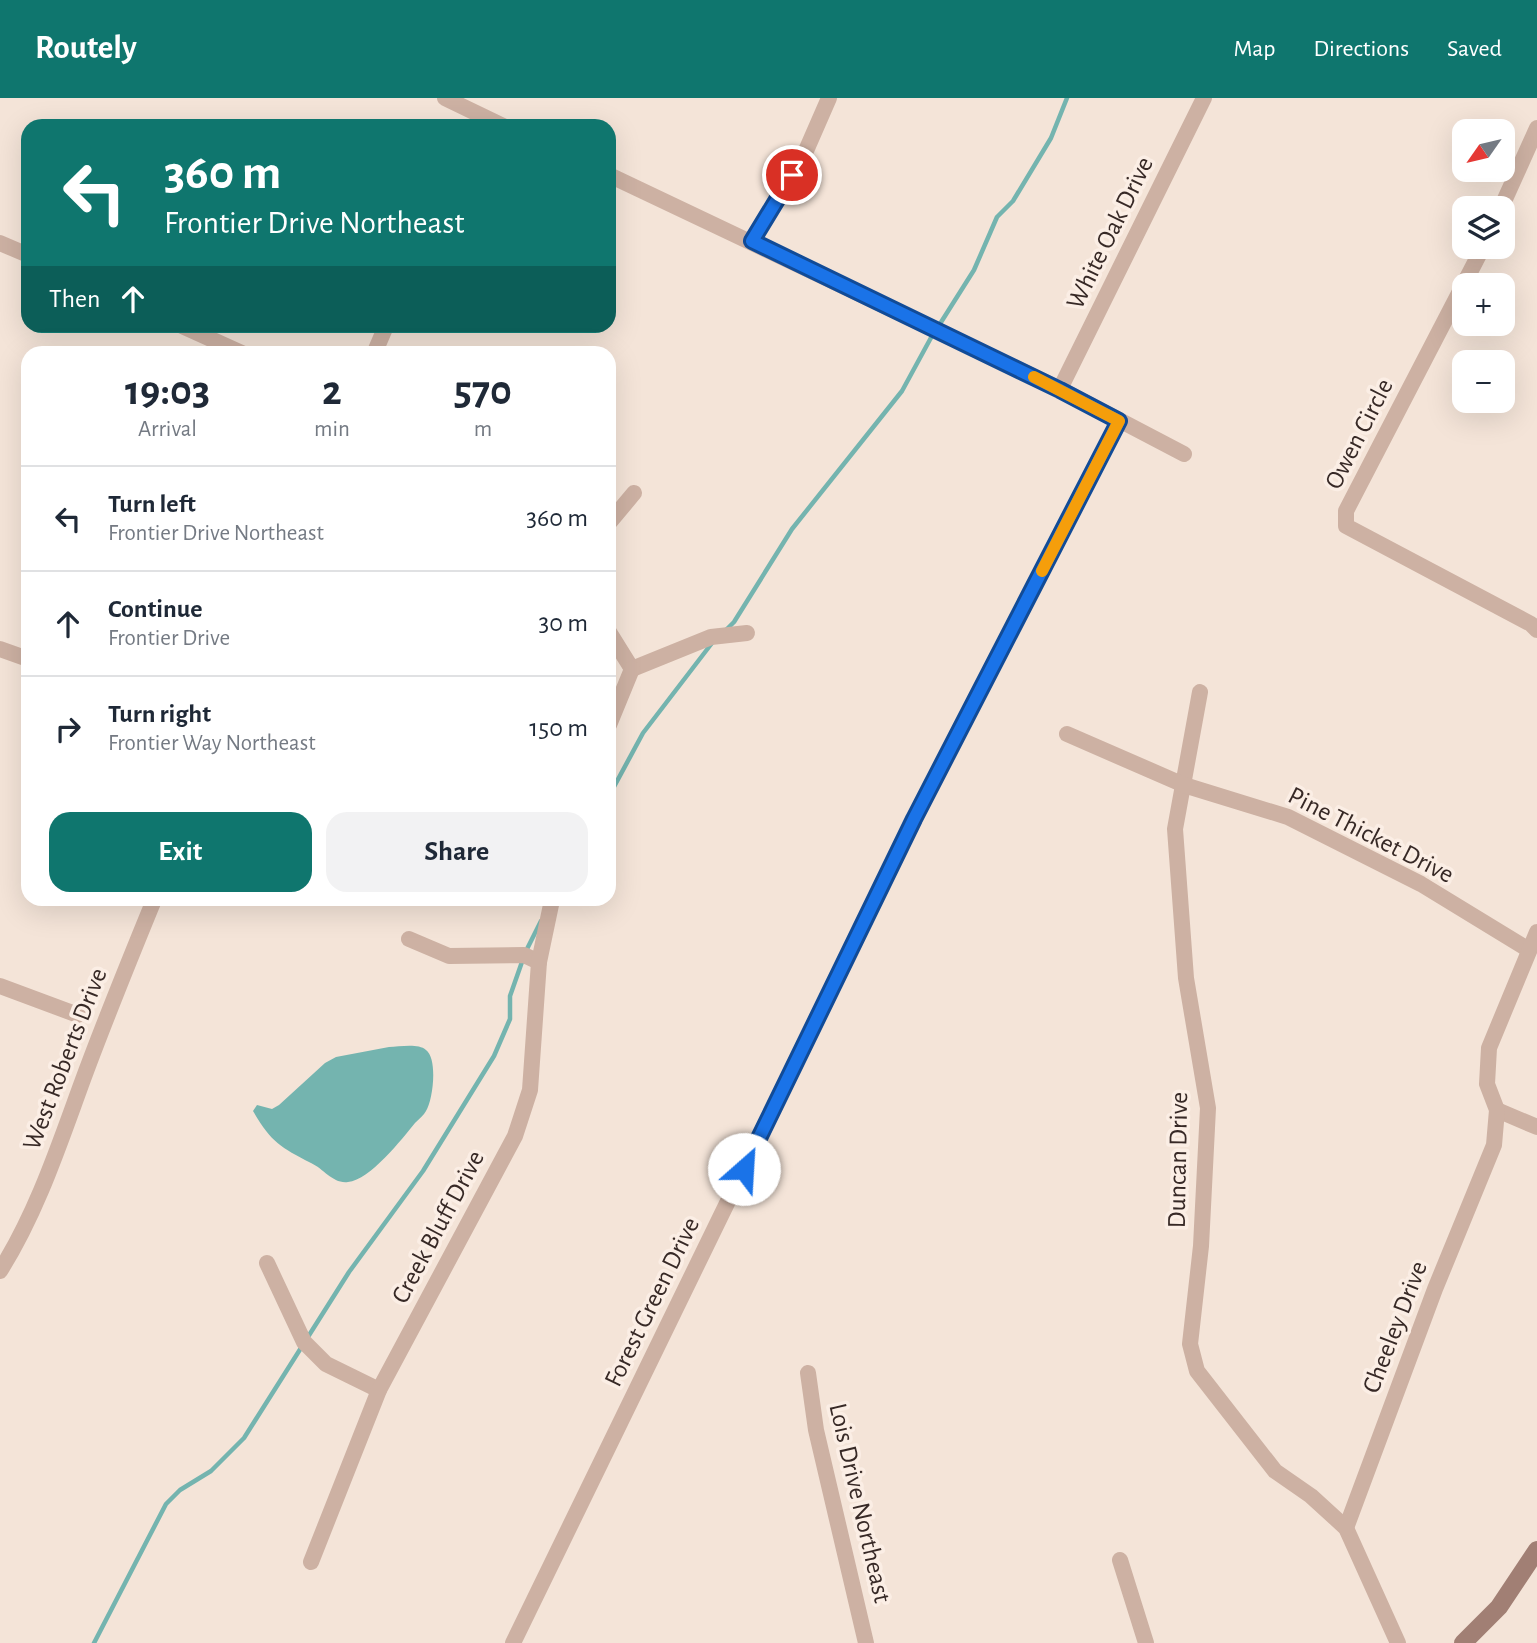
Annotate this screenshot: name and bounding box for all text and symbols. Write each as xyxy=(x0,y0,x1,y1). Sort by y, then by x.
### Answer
text: Routely xyxy=(35,32,137,65)
text: Map xyxy=(1233,37,1275,61)
text: Directions xyxy=(1313,37,1409,61)
text: Saved xyxy=(1447,37,1502,61)
north arrow xyxy=(1452,119,1516,182)
map controls xyxy=(1452,119,1515,413)
pin xyxy=(762,145,822,205)
icon: left xyxy=(49,147,140,238)
text: 360 m xyxy=(164,149,281,198)
street label: White Oak Drive xyxy=(1062,153,1158,313)
icon: arrive xyxy=(773,156,811,194)
button: layers xyxy=(1452,196,1515,259)
text: Frontier Drive Northeast xyxy=(164,207,464,239)
button: + xyxy=(1452,273,1515,336)
icon: ahead xyxy=(114,280,152,318)
text: Then xyxy=(49,286,100,312)
button: − xyxy=(1452,350,1515,413)
text: 19:03 xyxy=(125,370,210,412)
text: 2 xyxy=(322,370,342,412)
text: 570 xyxy=(454,370,512,412)
street label: Owen Circle xyxy=(1320,375,1398,493)
text: Arrival xyxy=(138,418,197,441)
text: min xyxy=(314,418,350,441)
text: m xyxy=(474,418,492,441)
text: Turn left xyxy=(108,491,196,517)
icon: left xyxy=(49,500,87,538)
text: 360 m xyxy=(526,505,588,531)
text: Frontier Drive Northeast xyxy=(108,522,324,545)
text: Continue xyxy=(108,596,203,622)
icon: ahead xyxy=(49,605,87,643)
text: 30 m xyxy=(538,610,588,636)
text: Frontier Drive xyxy=(108,627,230,650)
text: Turn right xyxy=(108,701,211,727)
icon: right xyxy=(49,710,87,748)
text: 150 m xyxy=(529,715,588,741)
text: Frontier Way Northeast xyxy=(108,732,316,755)
street label: Pine Thicket Drive xyxy=(1284,782,1458,888)
button: Exit xyxy=(49,812,312,892)
button: Share xyxy=(326,812,588,892)
street label: West Roberts Drive xyxy=(18,964,112,1154)
street label: Duncan Drive xyxy=(1164,1092,1192,1228)
position arrow xyxy=(707,1132,781,1206)
street label: Creek Bluff Drive xyxy=(387,1146,489,1308)
street label: Forest Green Drive xyxy=(600,1213,704,1391)
street label: Cheeley Drive xyxy=(1358,1258,1432,1396)
street label: Lois Drive Northeast xyxy=(824,1401,896,1605)

